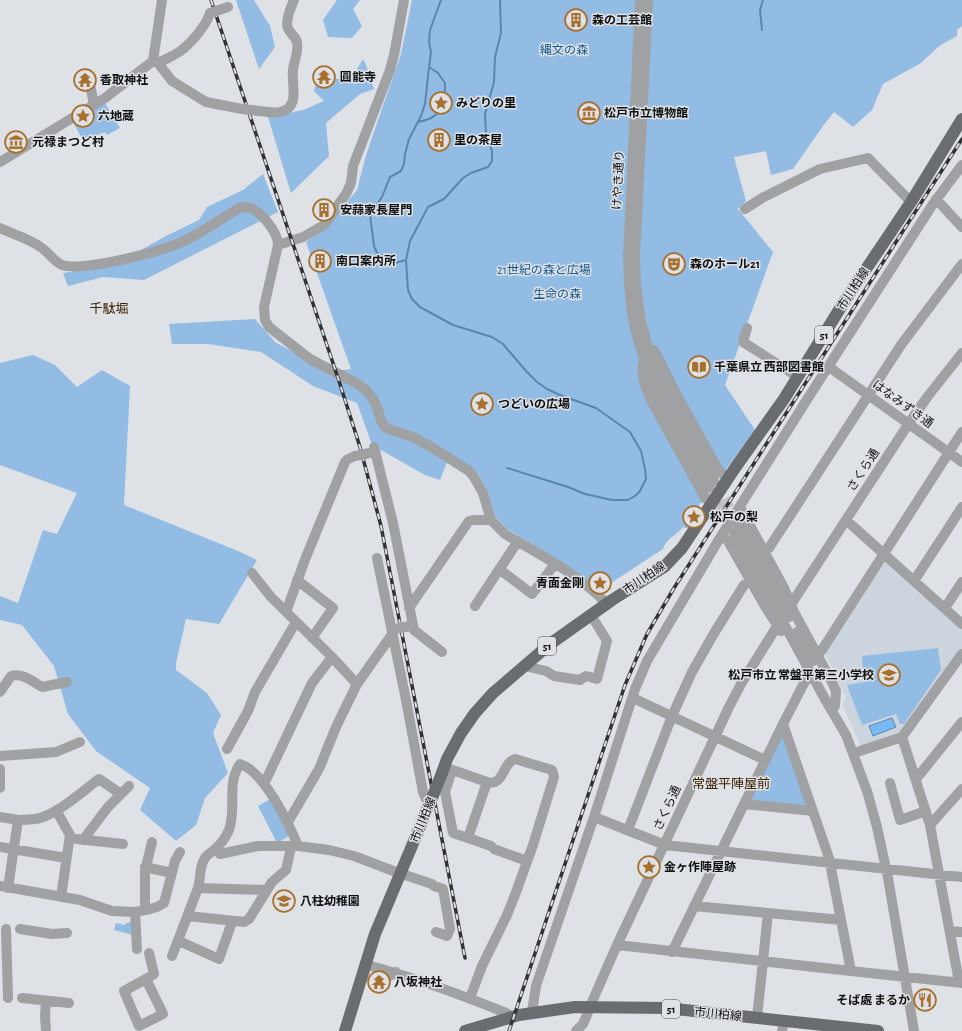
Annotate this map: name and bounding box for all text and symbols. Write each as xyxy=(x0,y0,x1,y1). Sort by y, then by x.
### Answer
building icon: 森の工芸館 xyxy=(563,7,589,33)
place label: 森の工芸館 xyxy=(592,14,652,26)
park label: 縄文の森 xyxy=(540,43,588,56)
temple icon: 圓能寺 xyxy=(311,64,337,90)
temple icon: 香取神社 xyxy=(72,67,98,93)
place label: 圓能寺 xyxy=(340,70,376,83)
place label: 香取神社 xyxy=(100,73,148,86)
place icon: みどりの里 xyxy=(428,90,454,116)
place label: みどりの里 xyxy=(456,96,516,109)
museum icon: 松戸市立博物館 xyxy=(576,100,602,126)
place icon: 六地蔵 xyxy=(70,103,96,129)
place label: 松戸市立博物館 xyxy=(604,106,688,119)
place label: 六地蔵 xyxy=(98,110,134,122)
building icon: 里の茶屋 xyxy=(426,127,452,153)
museum icon: 元禄まつど村 xyxy=(3,129,29,155)
place label: 里の茶屋 xyxy=(454,134,502,146)
place label: 元禄まつど村 xyxy=(32,135,104,148)
street label: けやき通り xyxy=(609,150,626,210)
building icon: 安蒜家長屋門 xyxy=(311,197,337,223)
place label: 安蒜家長屋門 xyxy=(340,204,412,216)
building icon: 南口案内所 xyxy=(307,248,333,274)
theatre icon: 森のホール21 xyxy=(661,251,687,277)
place label: 南口案内所 xyxy=(336,254,396,267)
place label: 森のホール21 xyxy=(690,258,760,270)
park label: 21世紀の森と広場 xyxy=(497,263,591,276)
street label: 市川柏線 xyxy=(834,265,871,312)
park label: 生命の森 xyxy=(533,288,581,300)
district label: 千駄堀 xyxy=(89,302,129,316)
road number: 51 xyxy=(815,326,833,344)
library icon: 千葉県立 西部図書館 xyxy=(686,354,712,380)
place label: 千葉県立 西部図書館 xyxy=(714,360,824,373)
street label: はなみずき通 xyxy=(870,377,936,430)
place icon: つどいの広場 xyxy=(469,391,495,417)
place label: つどいの広場 xyxy=(498,397,570,410)
street label: さくら通 xyxy=(844,446,881,493)
place icon: 松戸の梨 xyxy=(681,504,707,530)
place label: 松戸の梨 xyxy=(710,510,758,523)
street label: 市川柏線 xyxy=(620,559,667,596)
place icon: 青面金剛 xyxy=(587,570,613,596)
place label: 青面金剛 xyxy=(536,577,584,589)
road number: 51 xyxy=(538,637,556,655)
school or university icon: 松戸市立 常盤平第三小学校 xyxy=(876,662,902,688)
place label: 松戸市立 常盤平第三小学校 xyxy=(728,668,874,681)
district label: 常盤平陣屋前 xyxy=(692,776,770,791)
street label: さくら通 xyxy=(651,783,683,832)
street label: 市川柏線 xyxy=(408,795,438,845)
place icon: 金ヶ作陣屋跡 xyxy=(636,854,662,880)
place label: 金ヶ作陣屋跡 xyxy=(664,860,736,873)
school or university icon: 八柱幼稚園 xyxy=(271,888,297,914)
place label: 八柱幼稚園 xyxy=(300,894,360,907)
temple icon: 八坂神社 xyxy=(366,969,392,995)
place label: 八坂神社 xyxy=(394,975,442,988)
restaurant icon: そば處 まるか xyxy=(912,987,938,1013)
place label: そば處 まるか xyxy=(836,993,910,1006)
road number: 51 xyxy=(662,1000,680,1018)
street label: 市川柏線 xyxy=(693,1005,743,1022)

